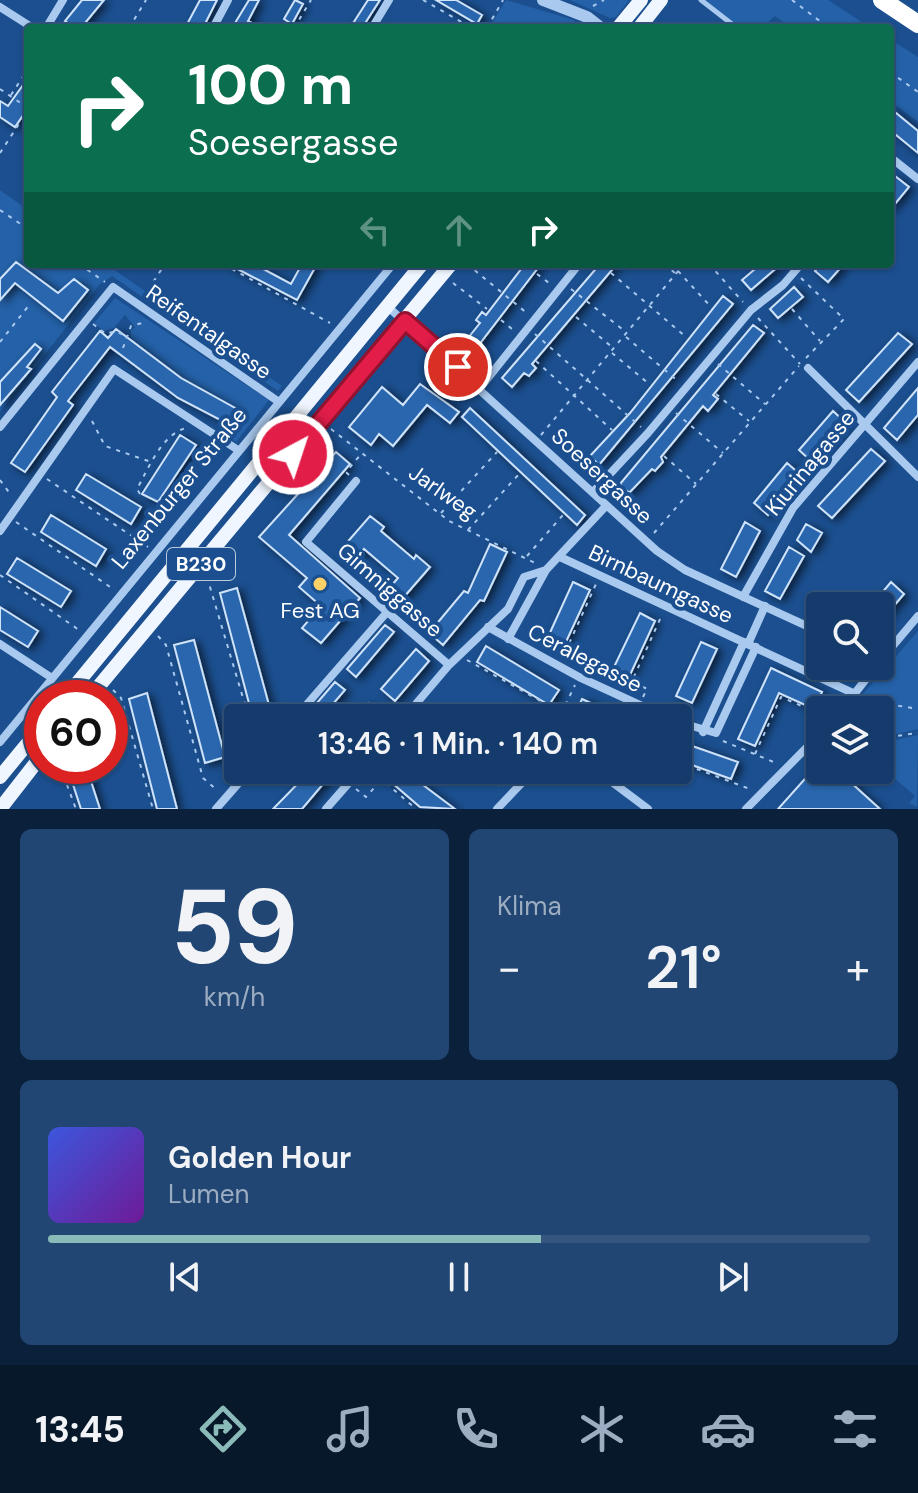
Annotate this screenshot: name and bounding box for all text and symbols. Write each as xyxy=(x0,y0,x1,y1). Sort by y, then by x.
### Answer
text: 100 m xyxy=(188,48,353,121)
icon: right xyxy=(56,56,160,160)
text: Soesergasse xyxy=(188,119,398,166)
icon: left xyxy=(353,208,397,252)
icon: ahead xyxy=(437,208,481,252)
icon: right xyxy=(521,208,565,252)
street label: Reifentalgasse xyxy=(141,278,277,386)
pin xyxy=(424,333,492,401)
icon: arrive xyxy=(436,345,480,389)
street label: Laxenburger Straße xyxy=(105,401,253,575)
street label: Kiurinagasse xyxy=(759,404,861,522)
position arrow xyxy=(251,412,335,496)
street label: Soesergasse xyxy=(545,422,659,530)
street label: Jarlweg xyxy=(403,458,483,526)
street label: Gimniggasse xyxy=(331,536,449,644)
street label: Birnbaumgasse xyxy=(584,538,738,630)
road number: B230 xyxy=(167,548,235,580)
marker: Fest AG xyxy=(311,575,329,593)
map controls xyxy=(806,592,894,784)
button: search xyxy=(806,592,894,680)
place label: Fest AG xyxy=(280,596,360,625)
street label: Ceralegasse xyxy=(523,617,647,699)
speed limit sign: 60 xyxy=(24,680,128,784)
button: layers xyxy=(806,696,894,784)
text: 13:46 · 1 Min. · 140 m xyxy=(318,724,598,763)
text: 59 xyxy=(170,860,299,995)
text: Klima xyxy=(497,889,562,923)
text: 21° xyxy=(645,928,722,1007)
text: − xyxy=(497,939,521,997)
text: + xyxy=(846,939,870,997)
text: km/h xyxy=(204,980,265,1014)
text: Golden Hour xyxy=(168,1138,351,1177)
text: Lumen xyxy=(168,1177,249,1211)
icon: previous xyxy=(163,1255,207,1299)
icon: pause xyxy=(437,1255,481,1299)
icon: next xyxy=(711,1255,755,1299)
icon: directions xyxy=(195,1401,251,1457)
icon: music xyxy=(322,1401,378,1457)
icon: phone xyxy=(448,1401,504,1457)
icon: climate xyxy=(574,1401,630,1457)
icon: car xyxy=(700,1401,756,1457)
icon: filters xyxy=(827,1401,883,1457)
text: 13:45 xyxy=(35,1406,125,1453)

